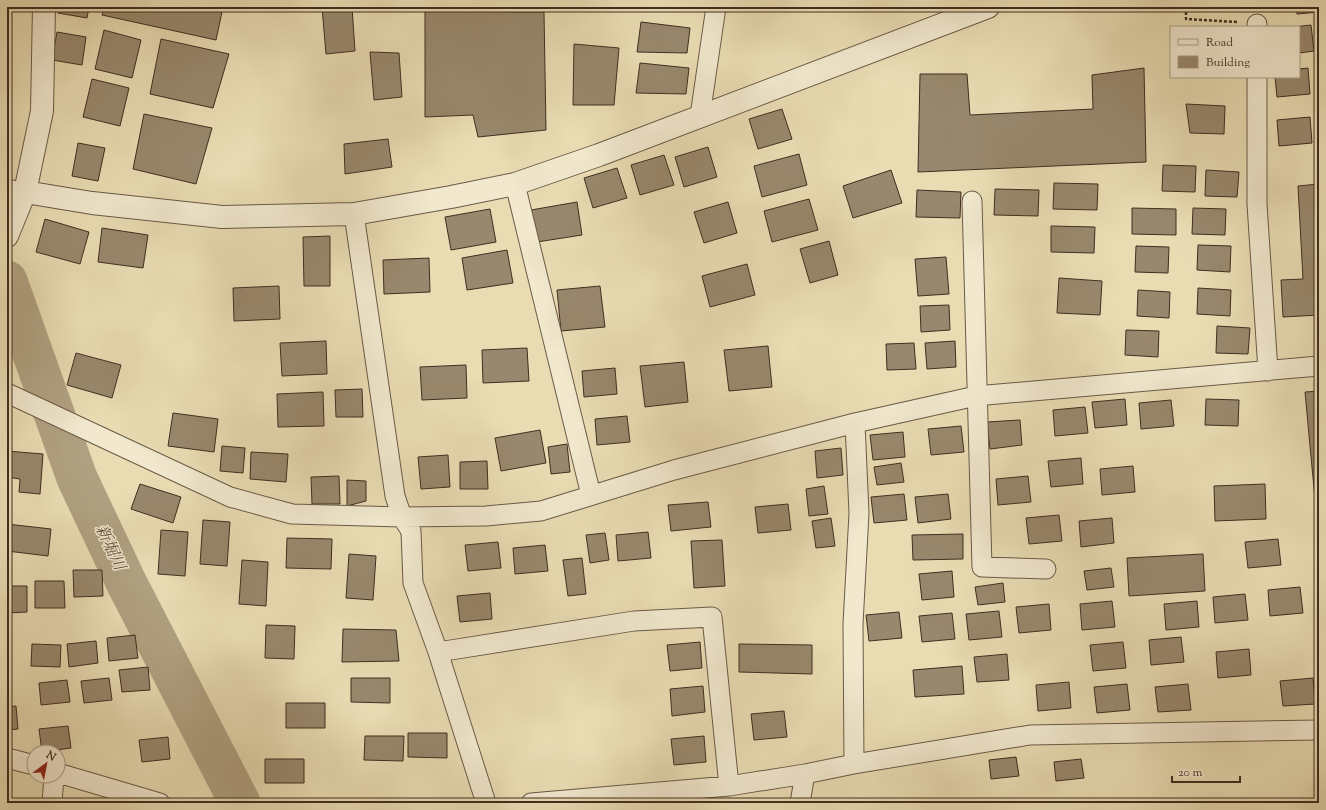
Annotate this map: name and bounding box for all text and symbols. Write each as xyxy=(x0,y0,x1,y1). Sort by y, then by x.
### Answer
legend xyxy=(1170,26,1300,78)
text: Road xyxy=(1206,34,1233,52)
text: Building xyxy=(1206,54,1250,72)
water label: 新堀川 xyxy=(88,521,130,576)
north arrow xyxy=(26,744,66,784)
text: N xyxy=(42,747,59,766)
scale bar xyxy=(1172,758,1240,784)
text: 20 m xyxy=(1178,764,1203,782)

